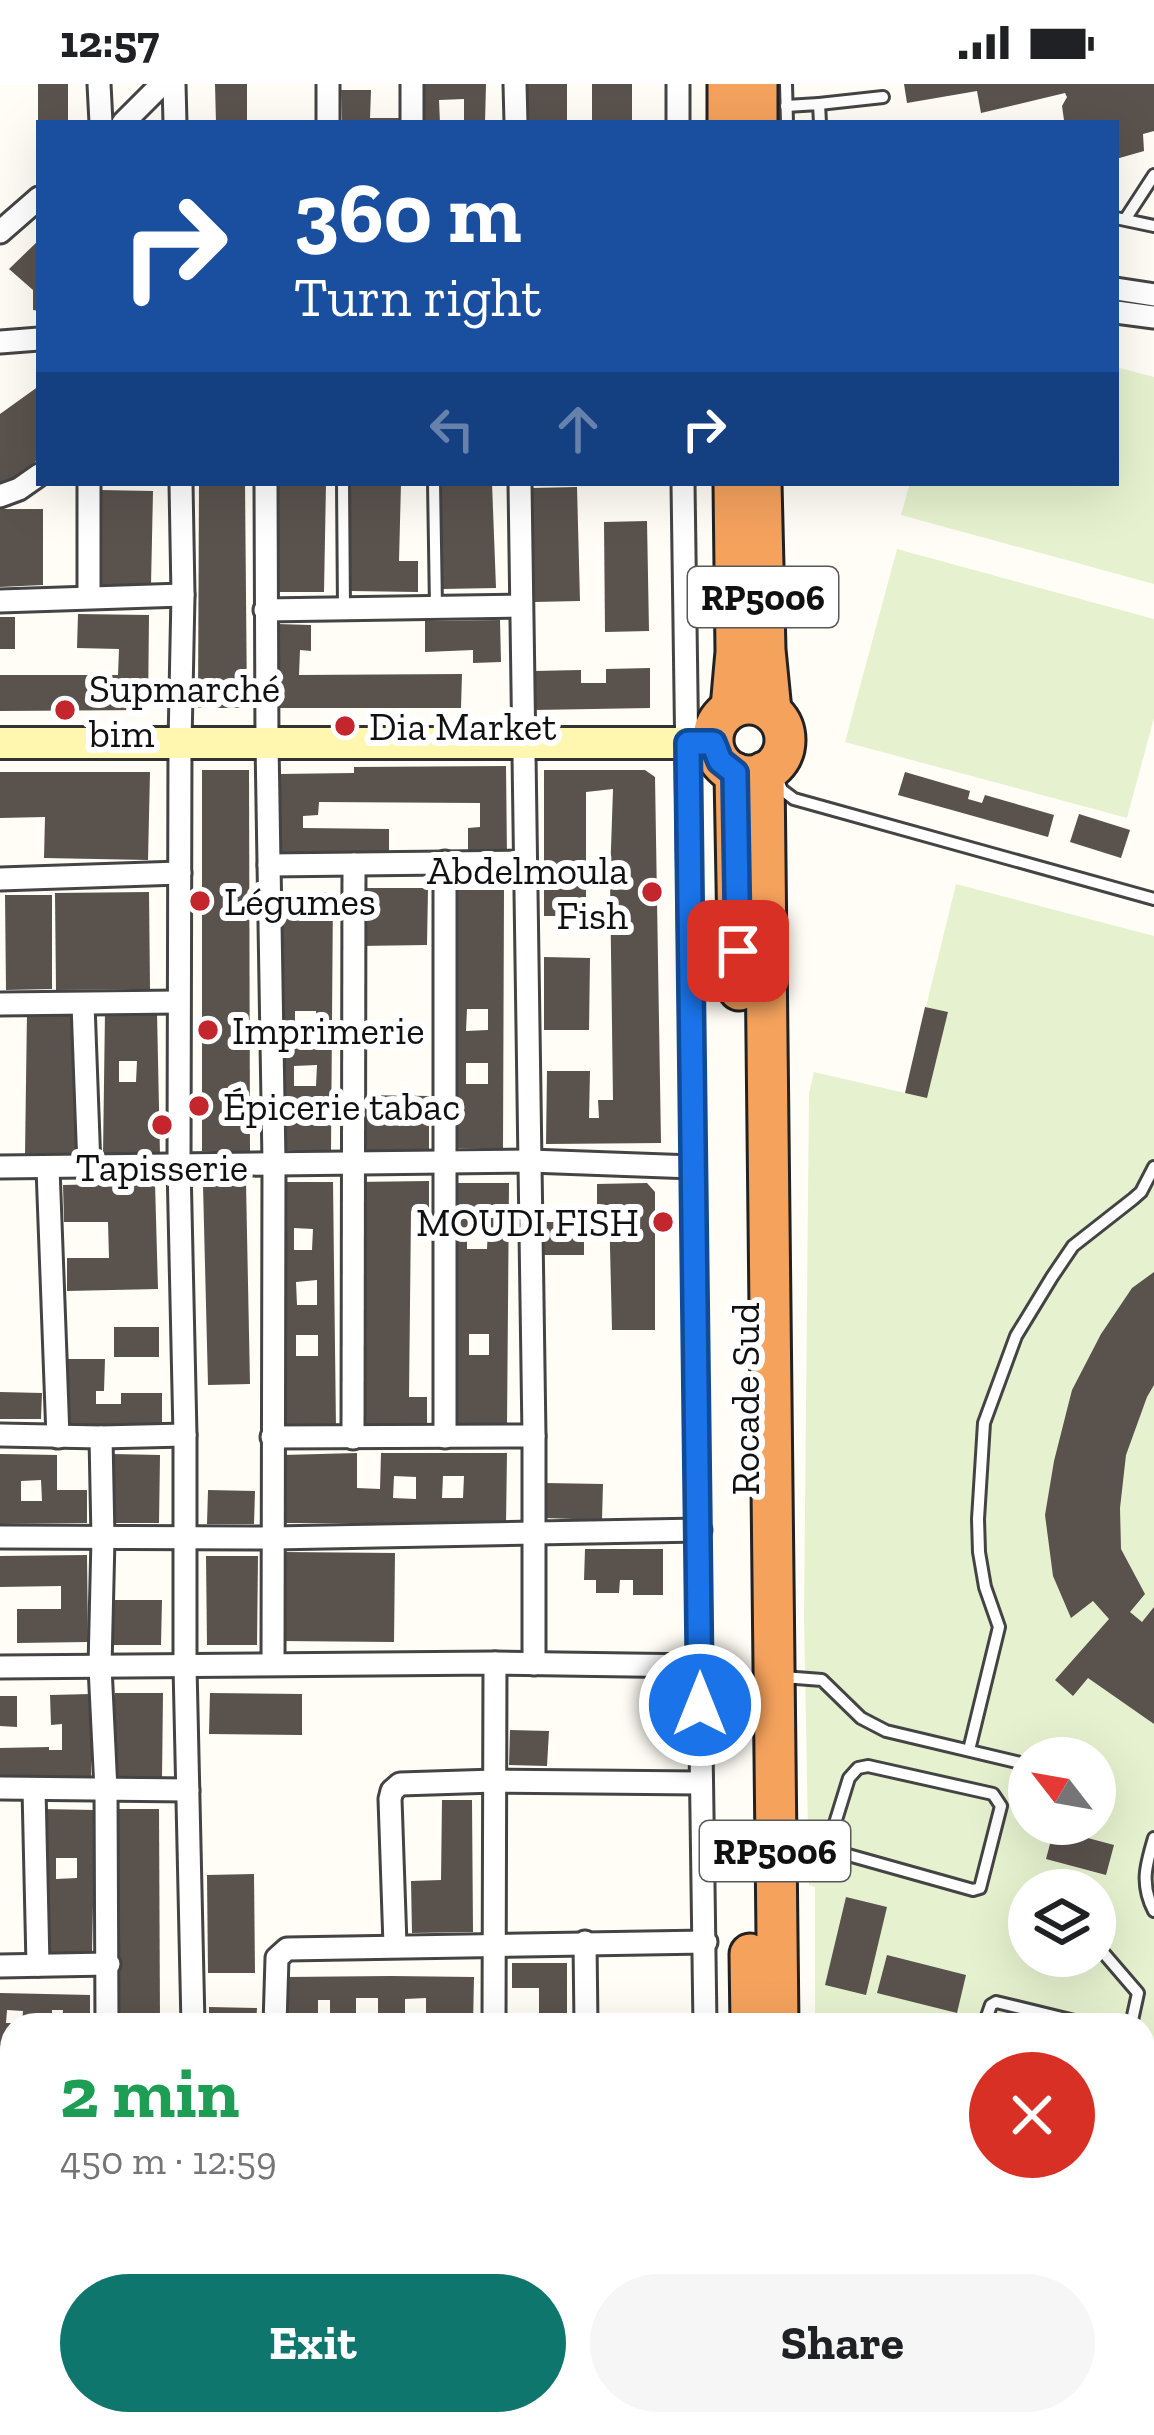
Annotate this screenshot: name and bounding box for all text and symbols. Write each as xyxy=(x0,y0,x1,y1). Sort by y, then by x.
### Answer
text: 12:57 xyxy=(60,15,159,69)
text: 360 m xyxy=(294,163,521,264)
icon: right xyxy=(96,168,252,324)
text: Turn right xyxy=(294,265,541,330)
icon: left xyxy=(419,396,485,462)
icon: ahead xyxy=(545,396,611,462)
icon: right xyxy=(671,396,737,462)
road number: RP5006 xyxy=(688,567,838,627)
place label: Supmarché bim xyxy=(88,665,280,757)
marker: Supmarché bim xyxy=(52,697,78,723)
place label: Dia Market xyxy=(369,703,557,750)
marker: Dia Market xyxy=(332,713,358,739)
place label: Abdelmoula Fish xyxy=(427,847,628,939)
place label: Légumes xyxy=(224,878,376,925)
marker: Abdelmoula Fish xyxy=(639,879,665,905)
marker: Légumes xyxy=(187,888,213,914)
pin xyxy=(687,900,789,1002)
icon: arrive xyxy=(705,918,771,984)
place label: Imprimerie xyxy=(232,1007,425,1054)
marker: Imprimerie xyxy=(195,1017,221,1043)
place label: Épicerie tabac xyxy=(223,1083,460,1130)
marker: Épicerie tabac xyxy=(186,1093,212,1119)
marker: Tapisserie xyxy=(149,1112,175,1138)
place label: Tapisserie xyxy=(76,1144,248,1191)
place label: MOUDI FISH xyxy=(416,1199,639,1246)
marker: MOUDI FISH xyxy=(650,1209,676,1235)
street label: Rocade Sud xyxy=(722,1302,769,1496)
position arrow xyxy=(637,1642,763,1768)
north arrow xyxy=(1008,1737,1116,1845)
map controls xyxy=(1008,1737,1116,1977)
road number: RP5006 xyxy=(700,1821,850,1881)
button: layers xyxy=(1008,1869,1116,1977)
text: 2 min xyxy=(60,2049,239,2135)
button: close xyxy=(969,2052,1095,2178)
text: 450 m · 12:59 xyxy=(60,2137,277,2184)
button: Exit xyxy=(60,2274,566,2412)
button: Share xyxy=(590,2274,1095,2412)

